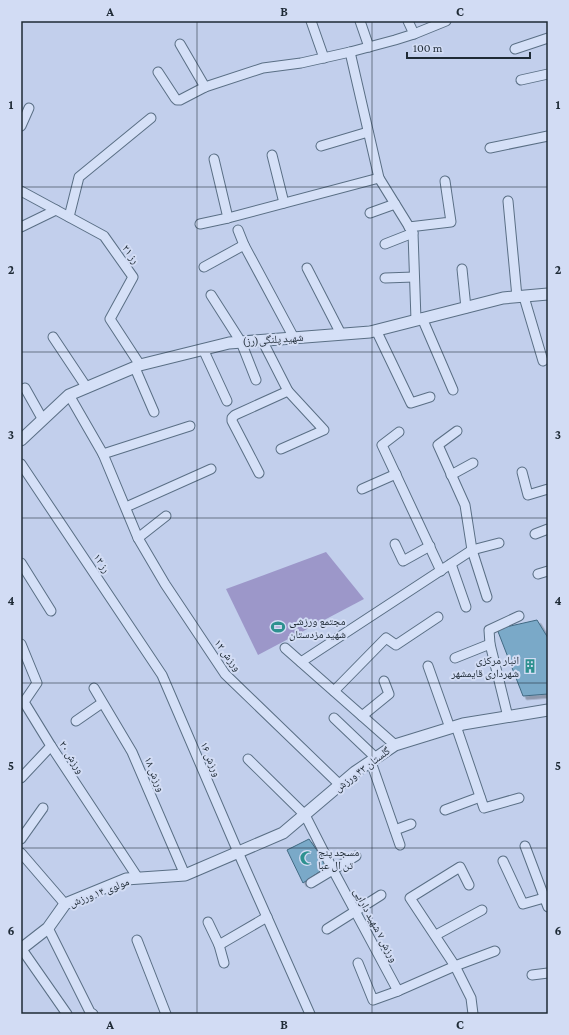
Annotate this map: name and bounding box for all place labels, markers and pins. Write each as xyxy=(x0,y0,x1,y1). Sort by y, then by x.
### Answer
place label: مجتمع ورزشی شهید مزدستان xyxy=(289,615,346,641)
sports icon: مجتمع ورزشی شهید مزدستان xyxy=(270,619,286,635)
place label: انبار مرکزی شهرداری قایمشهر xyxy=(450,654,519,680)
building icon: انبار مرکزی شهرداری قایمشهر xyxy=(522,658,538,674)
place label: مسجد پنج تن ال عبا xyxy=(318,846,359,872)
mosque icon: مسجد پنج تن ال عبا xyxy=(299,850,315,866)

